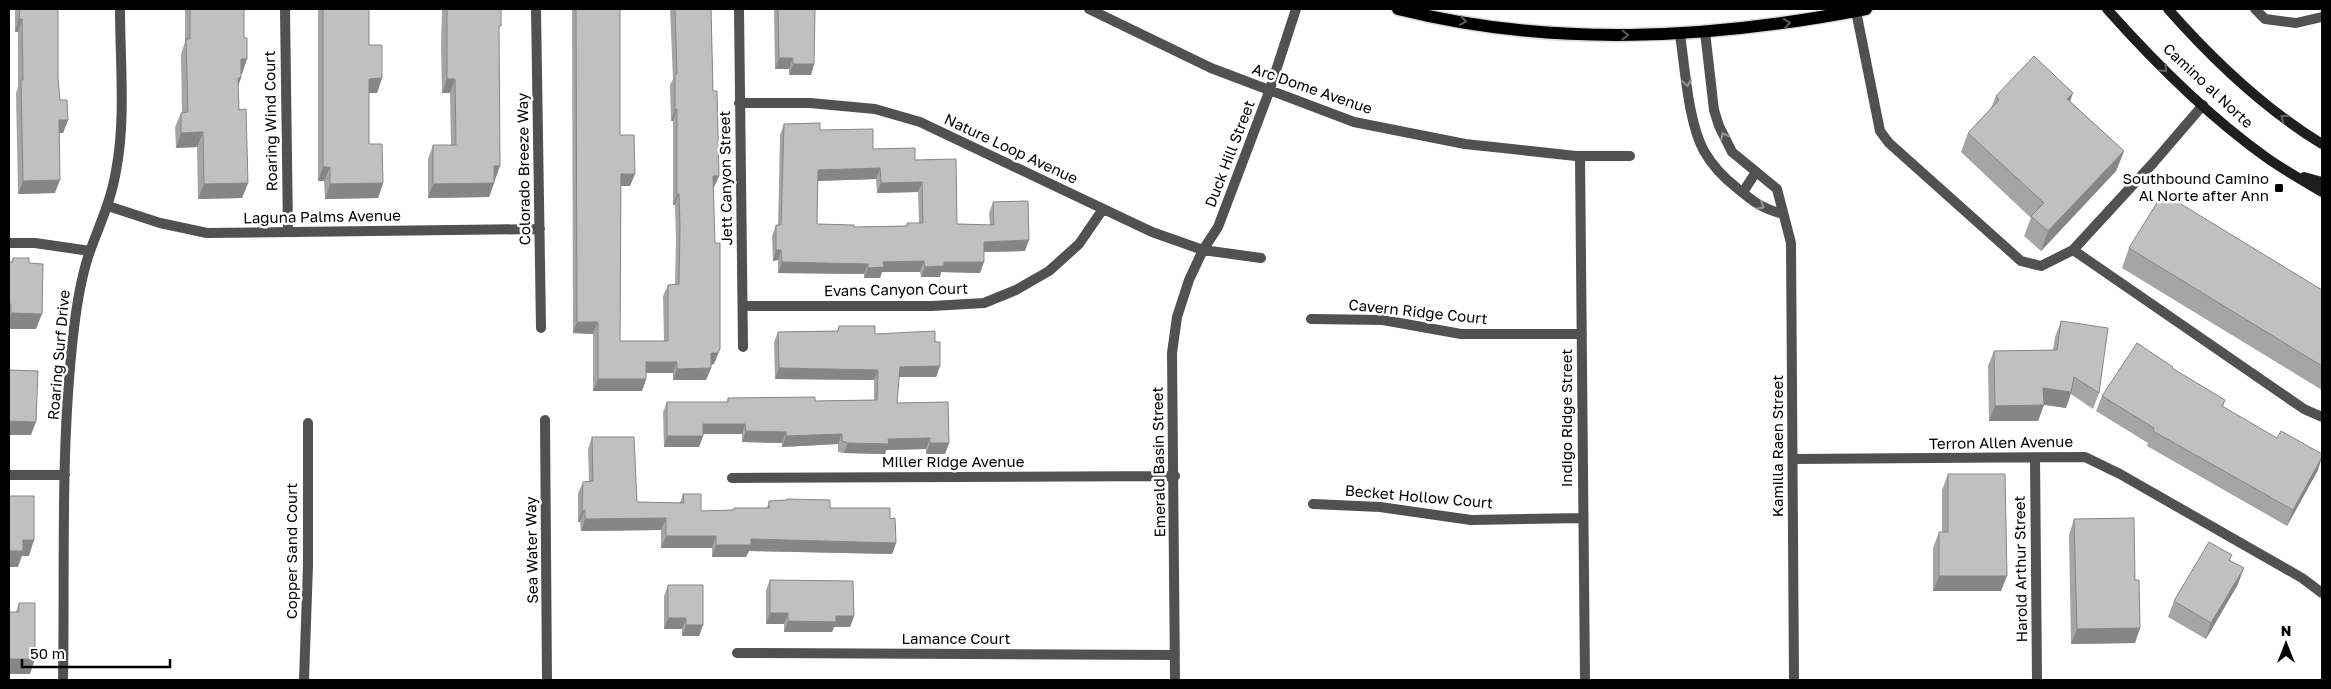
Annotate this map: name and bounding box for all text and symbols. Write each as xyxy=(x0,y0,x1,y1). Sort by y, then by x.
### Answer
one-way arrow xyxy=(1459,15,1467,25)
one-way arrow xyxy=(1783,18,1791,29)
one-way arrow xyxy=(1622,30,1629,40)
street label: Camino al Norte xyxy=(2160,39,2258,132)
street label: Roaring Wind Court xyxy=(260,51,280,191)
street label: Arc Dome Avenue xyxy=(1250,59,1375,117)
one-way arrow xyxy=(2159,63,2168,72)
one-way arrow xyxy=(1681,79,1692,87)
street label: Colorado Breeze Way xyxy=(513,92,533,245)
street label: Duck Hill Street xyxy=(1200,98,1258,210)
street label: Nature Loop Avenue xyxy=(942,109,1081,187)
street label: Jett Canyon Street xyxy=(715,111,735,246)
one-way arrow xyxy=(2280,115,2290,124)
one-way arrow xyxy=(1720,132,1730,141)
place label: Southbound Camino Al Norte after Ann xyxy=(2122,169,2269,204)
marker: Southbound Camino Al Norte after Ann xyxy=(2273,182,2285,194)
one-way arrow xyxy=(1756,199,1765,209)
street label: Laguna Palms Avenue xyxy=(243,206,401,226)
street label: Evans Canyon Court xyxy=(824,279,968,299)
street label: Roaring Surf Drive xyxy=(43,289,73,421)
street label: Cavern Ridge Court xyxy=(1348,295,1488,327)
street label: Indigo Ridge Street xyxy=(1557,349,1575,487)
street label: Kamilla Raen Street xyxy=(1768,375,1786,517)
street label: Emerald Basin Street xyxy=(1148,386,1168,538)
street label: Terron Allen Avenue xyxy=(1929,432,2073,452)
street label: Miller Ridge Avenue xyxy=(882,452,1025,470)
street label: Becket Hollow Court xyxy=(1344,481,1494,511)
street label: Copper Sand Court xyxy=(282,483,300,619)
street label: Sea Water Way xyxy=(521,496,541,604)
street label: Harold Arthur Street xyxy=(2010,496,2030,643)
north arrow xyxy=(2261,619,2311,669)
text: N xyxy=(2281,622,2291,639)
street label: Lamance Court xyxy=(901,629,1011,647)
scale bar xyxy=(22,636,170,668)
text: 50 m xyxy=(30,644,65,662)

